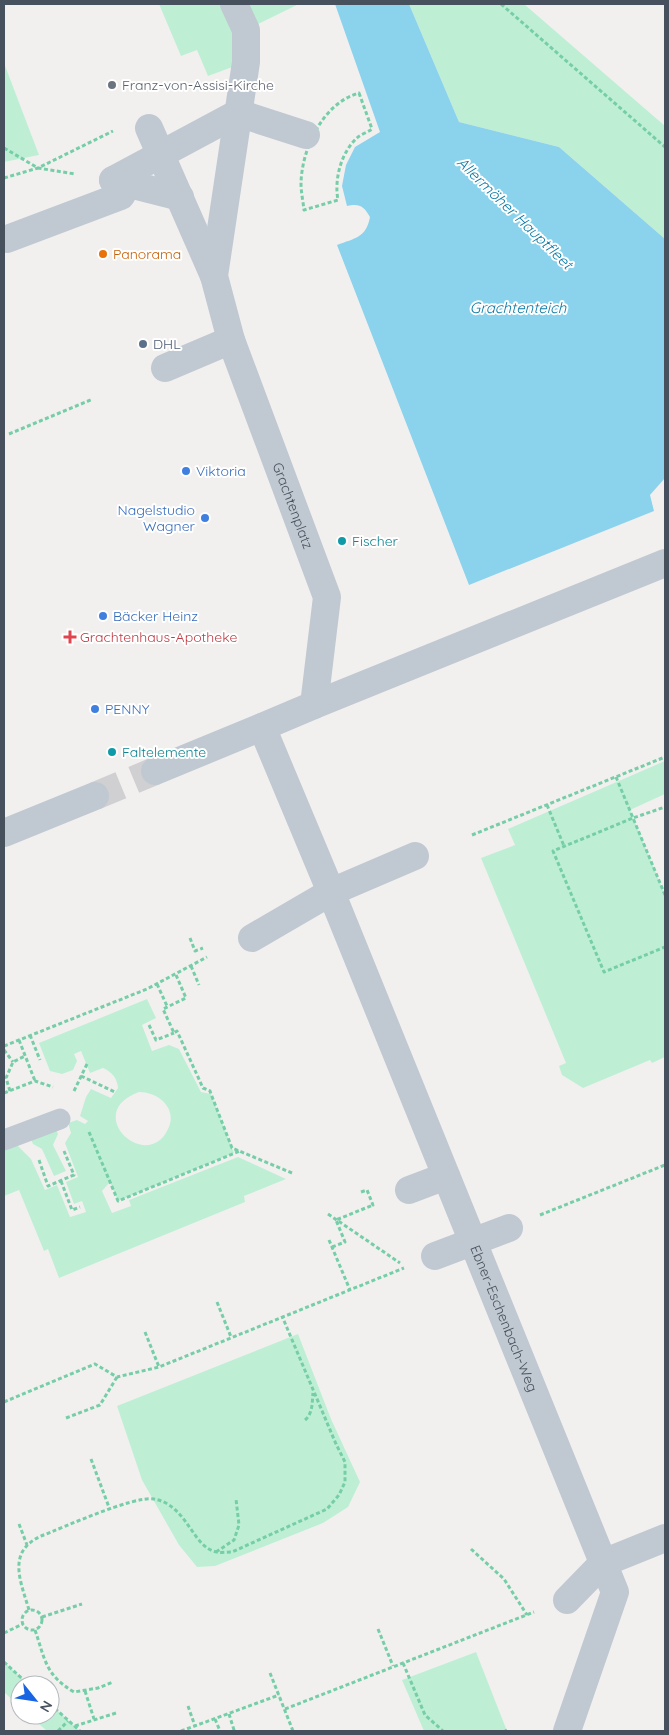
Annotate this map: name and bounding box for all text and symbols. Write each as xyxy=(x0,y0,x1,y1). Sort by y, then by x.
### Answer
place label: Franz-von-Assisi-Kirche xyxy=(122,76,274,94)
marker: Franz-von-Assisi-Kirche xyxy=(106,79,118,91)
water label: Allermöher Hauptfleet xyxy=(453,153,578,275)
place label: Panorama xyxy=(113,245,181,263)
marker: Panorama xyxy=(97,248,109,260)
water label: Grachtenteich xyxy=(470,298,567,317)
place label: DHL xyxy=(153,335,181,353)
marker: DHL xyxy=(137,338,149,350)
street label: Grachtenplatz xyxy=(268,460,317,552)
place label: Viktoria xyxy=(196,462,246,480)
marker: Viktoria xyxy=(180,465,192,477)
place label: Nagelstudio Wagner xyxy=(118,501,196,535)
marker: Nagelstudio Wagner xyxy=(199,512,211,524)
place label: Fischer xyxy=(352,532,399,550)
marker: Fischer xyxy=(336,535,348,547)
place label: Bäcker Heinz xyxy=(113,607,198,625)
marker: Bäcker Heinz xyxy=(97,610,109,622)
place label: Grachtenhaus-Apotheke xyxy=(80,628,237,646)
marker: Grachtenhaus-Apotheke xyxy=(64,631,76,643)
place label: PENNY xyxy=(105,700,150,718)
marker: PENNY xyxy=(89,703,101,715)
place label: Faltelemente xyxy=(122,743,206,761)
marker: Faltelemente xyxy=(106,746,118,758)
street label: Ebner-Eschenbach-Weg xyxy=(466,1243,542,1395)
north arrow xyxy=(10,1675,60,1725)
text: N xyxy=(36,1698,57,1715)

